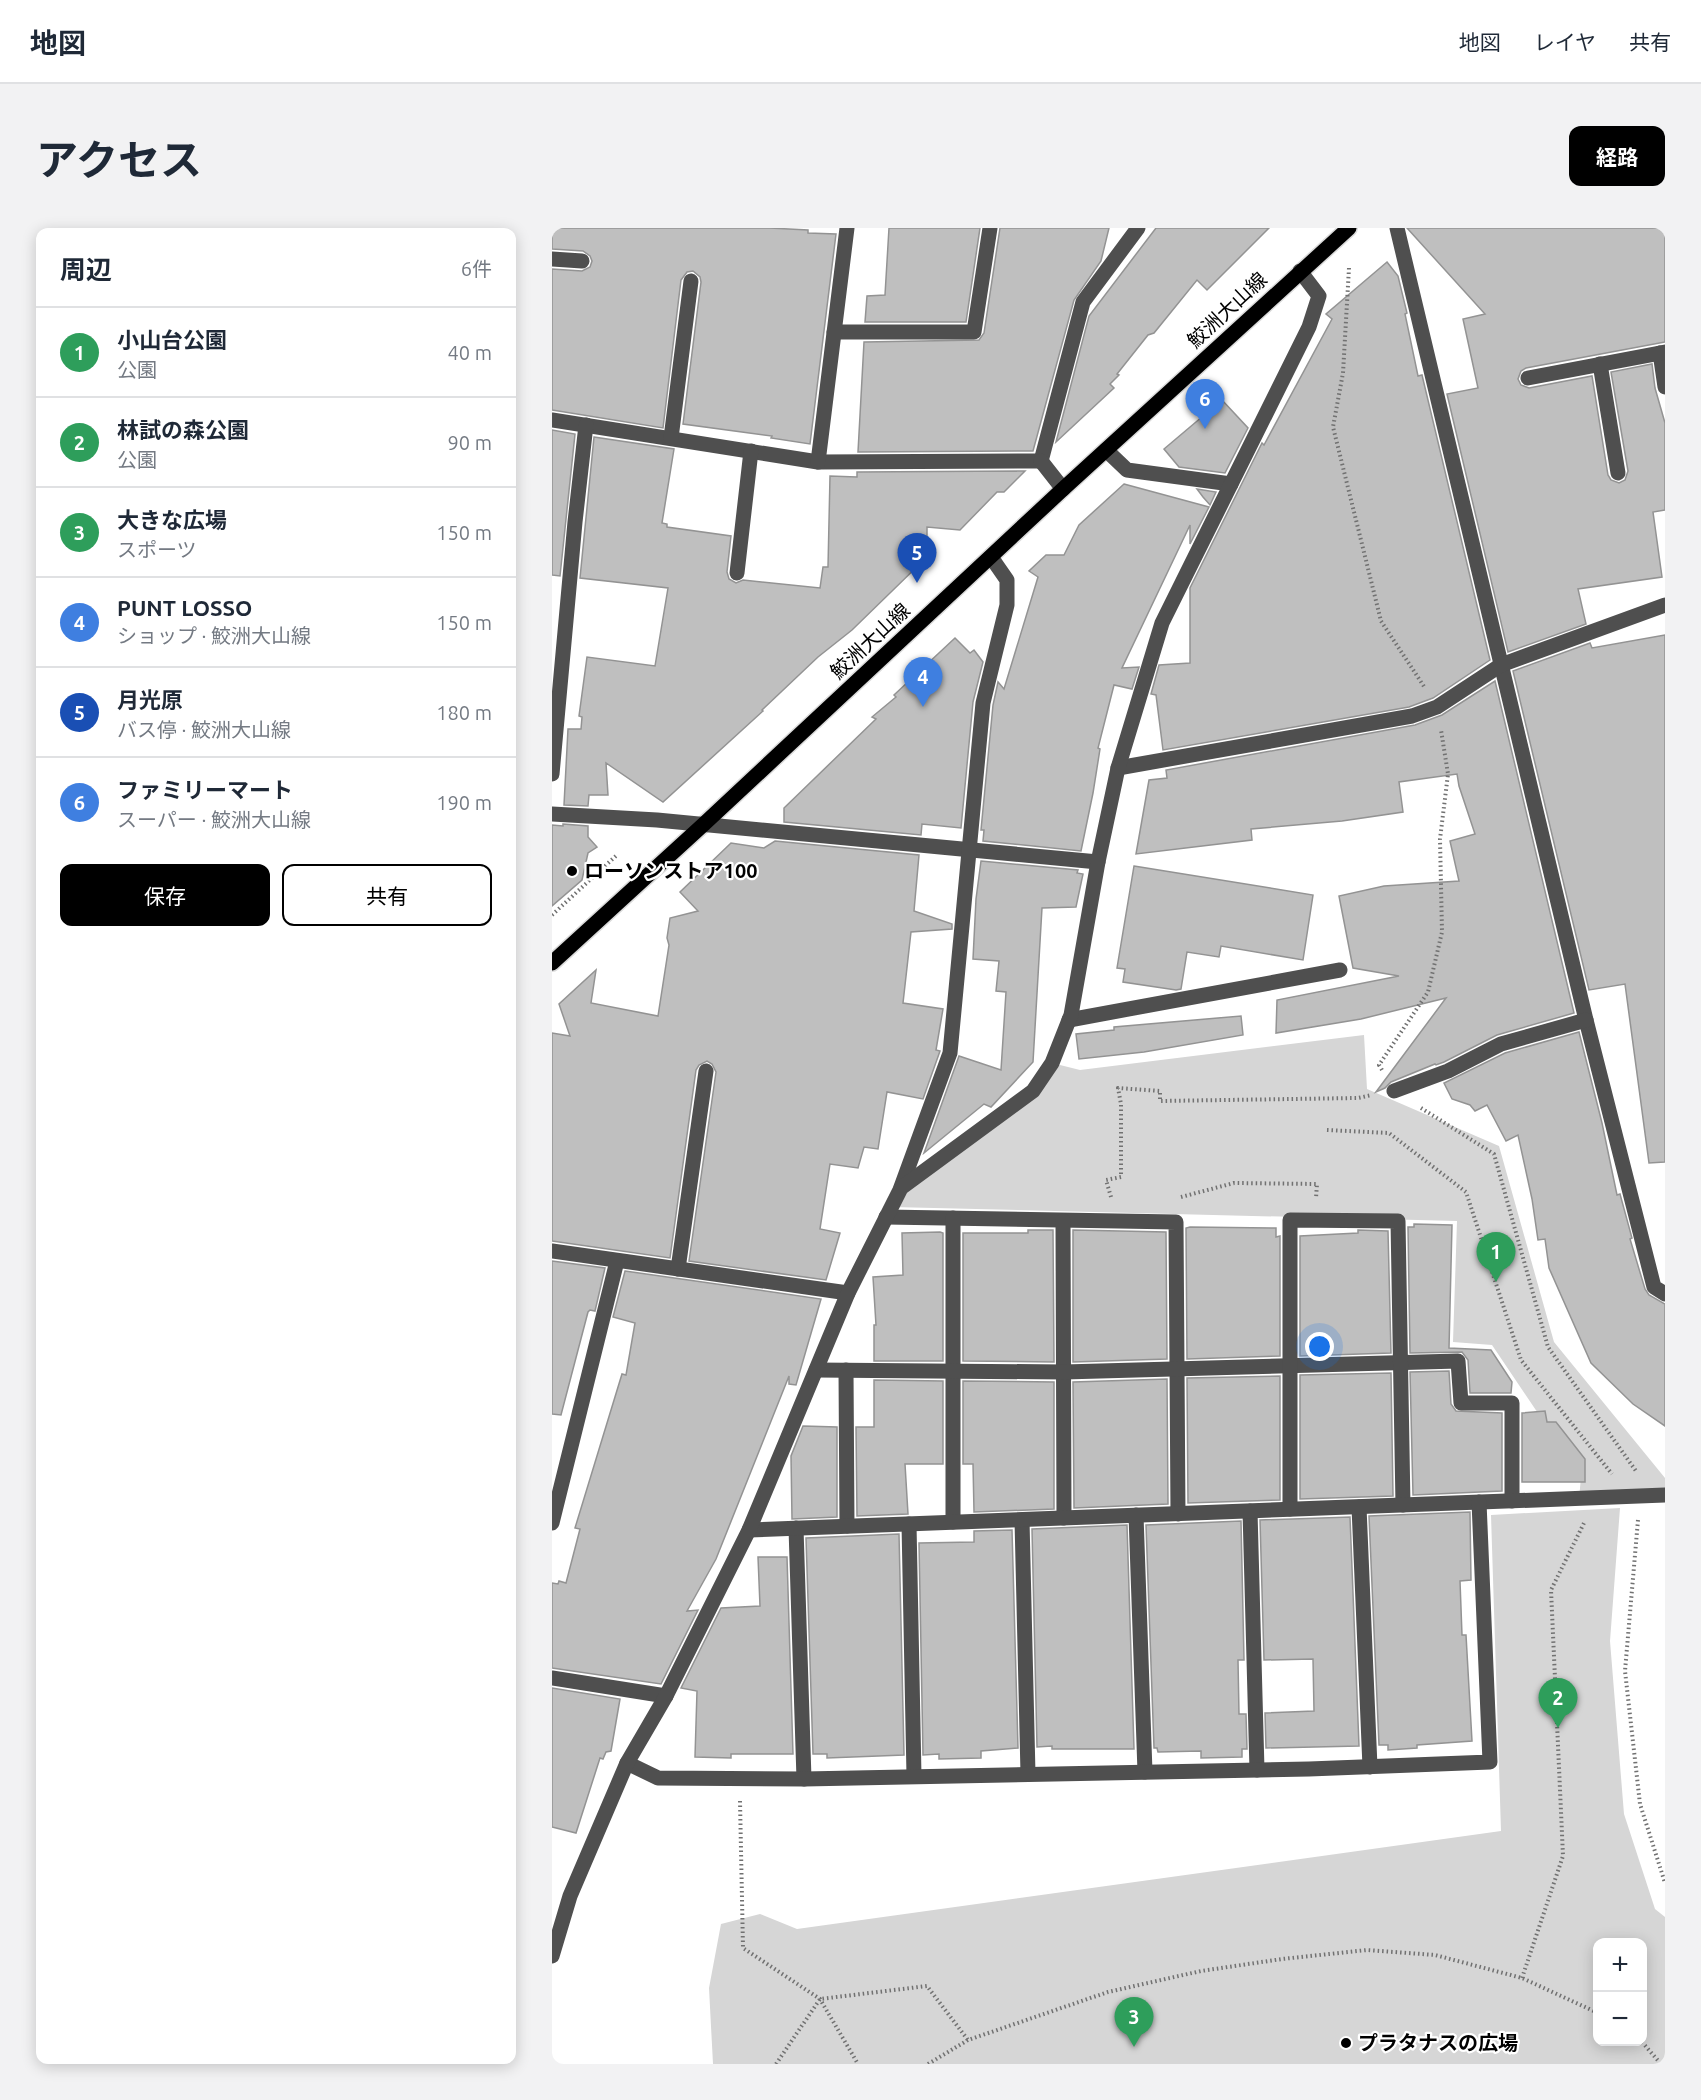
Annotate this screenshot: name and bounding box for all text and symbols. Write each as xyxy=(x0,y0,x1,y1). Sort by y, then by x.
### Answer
text: 地図 xyxy=(30,27,86,58)
text: 地図 xyxy=(1459,30,1501,54)
text: レイヤ xyxy=(1534,30,1596,54)
text: 共有 xyxy=(1629,30,1671,54)
button: 経路 xyxy=(1569,126,1665,186)
text: アクセス xyxy=(36,136,202,183)
text: 周辺 xyxy=(60,255,112,284)
text: 6件 xyxy=(461,257,492,280)
street label: 鮫洲大山線 xyxy=(1182,267,1271,352)
text: 小山台公園 xyxy=(117,327,227,352)
text: 1 xyxy=(74,341,85,364)
text: 40 m xyxy=(448,341,492,364)
text: 公園 xyxy=(117,358,157,381)
pin: 6 xyxy=(1186,380,1224,429)
text: 林試の森公園 xyxy=(117,417,249,442)
text: 2 xyxy=(74,431,85,454)
text: 90 m xyxy=(448,431,492,454)
text: 公園 xyxy=(117,448,157,471)
text: 大きな広場 xyxy=(117,507,227,532)
text: 3 xyxy=(74,521,85,544)
text: 150 m xyxy=(436,521,492,544)
pin: 5 xyxy=(898,534,937,583)
text: スポーツ xyxy=(117,538,197,561)
text: PUNT LOSSO xyxy=(117,595,252,620)
street label: 鮫洲大山線 xyxy=(825,598,914,683)
text: 4 xyxy=(74,611,85,634)
text: 150 m xyxy=(436,611,492,634)
text: ショップ · 鮫洲大山線 xyxy=(117,624,311,647)
pin: 4 xyxy=(904,658,943,707)
text: 月光原 xyxy=(117,687,183,712)
text: 5 xyxy=(74,701,85,724)
text: 180 m xyxy=(436,701,492,724)
text: バス停 · 鮫洲大山線 xyxy=(117,718,291,741)
text: ファミリーマート xyxy=(117,777,293,802)
text: 6 xyxy=(74,791,85,814)
text: 190 m xyxy=(436,791,492,814)
text: スーパー · 鮫洲大山線 xyxy=(117,808,311,831)
place label: ローソンストア100 xyxy=(584,859,757,882)
button: 保存 xyxy=(60,864,270,926)
button: 共有 xyxy=(282,864,492,926)
marker: ローソンストア100 xyxy=(565,864,579,878)
pin: 1 xyxy=(1476,1232,1516,1282)
your location xyxy=(1305,1332,1334,1361)
pin: 2 xyxy=(1538,1678,1578,1728)
map controls xyxy=(1593,1938,1647,2046)
button: + xyxy=(1593,1938,1647,1992)
button: − xyxy=(1593,1992,1647,2046)
pin: 3 xyxy=(1114,1998,1154,2047)
place label: プラタナスの広場 xyxy=(1358,2031,1518,2054)
marker: プラタナスの広場 xyxy=(1339,2036,1353,2050)

